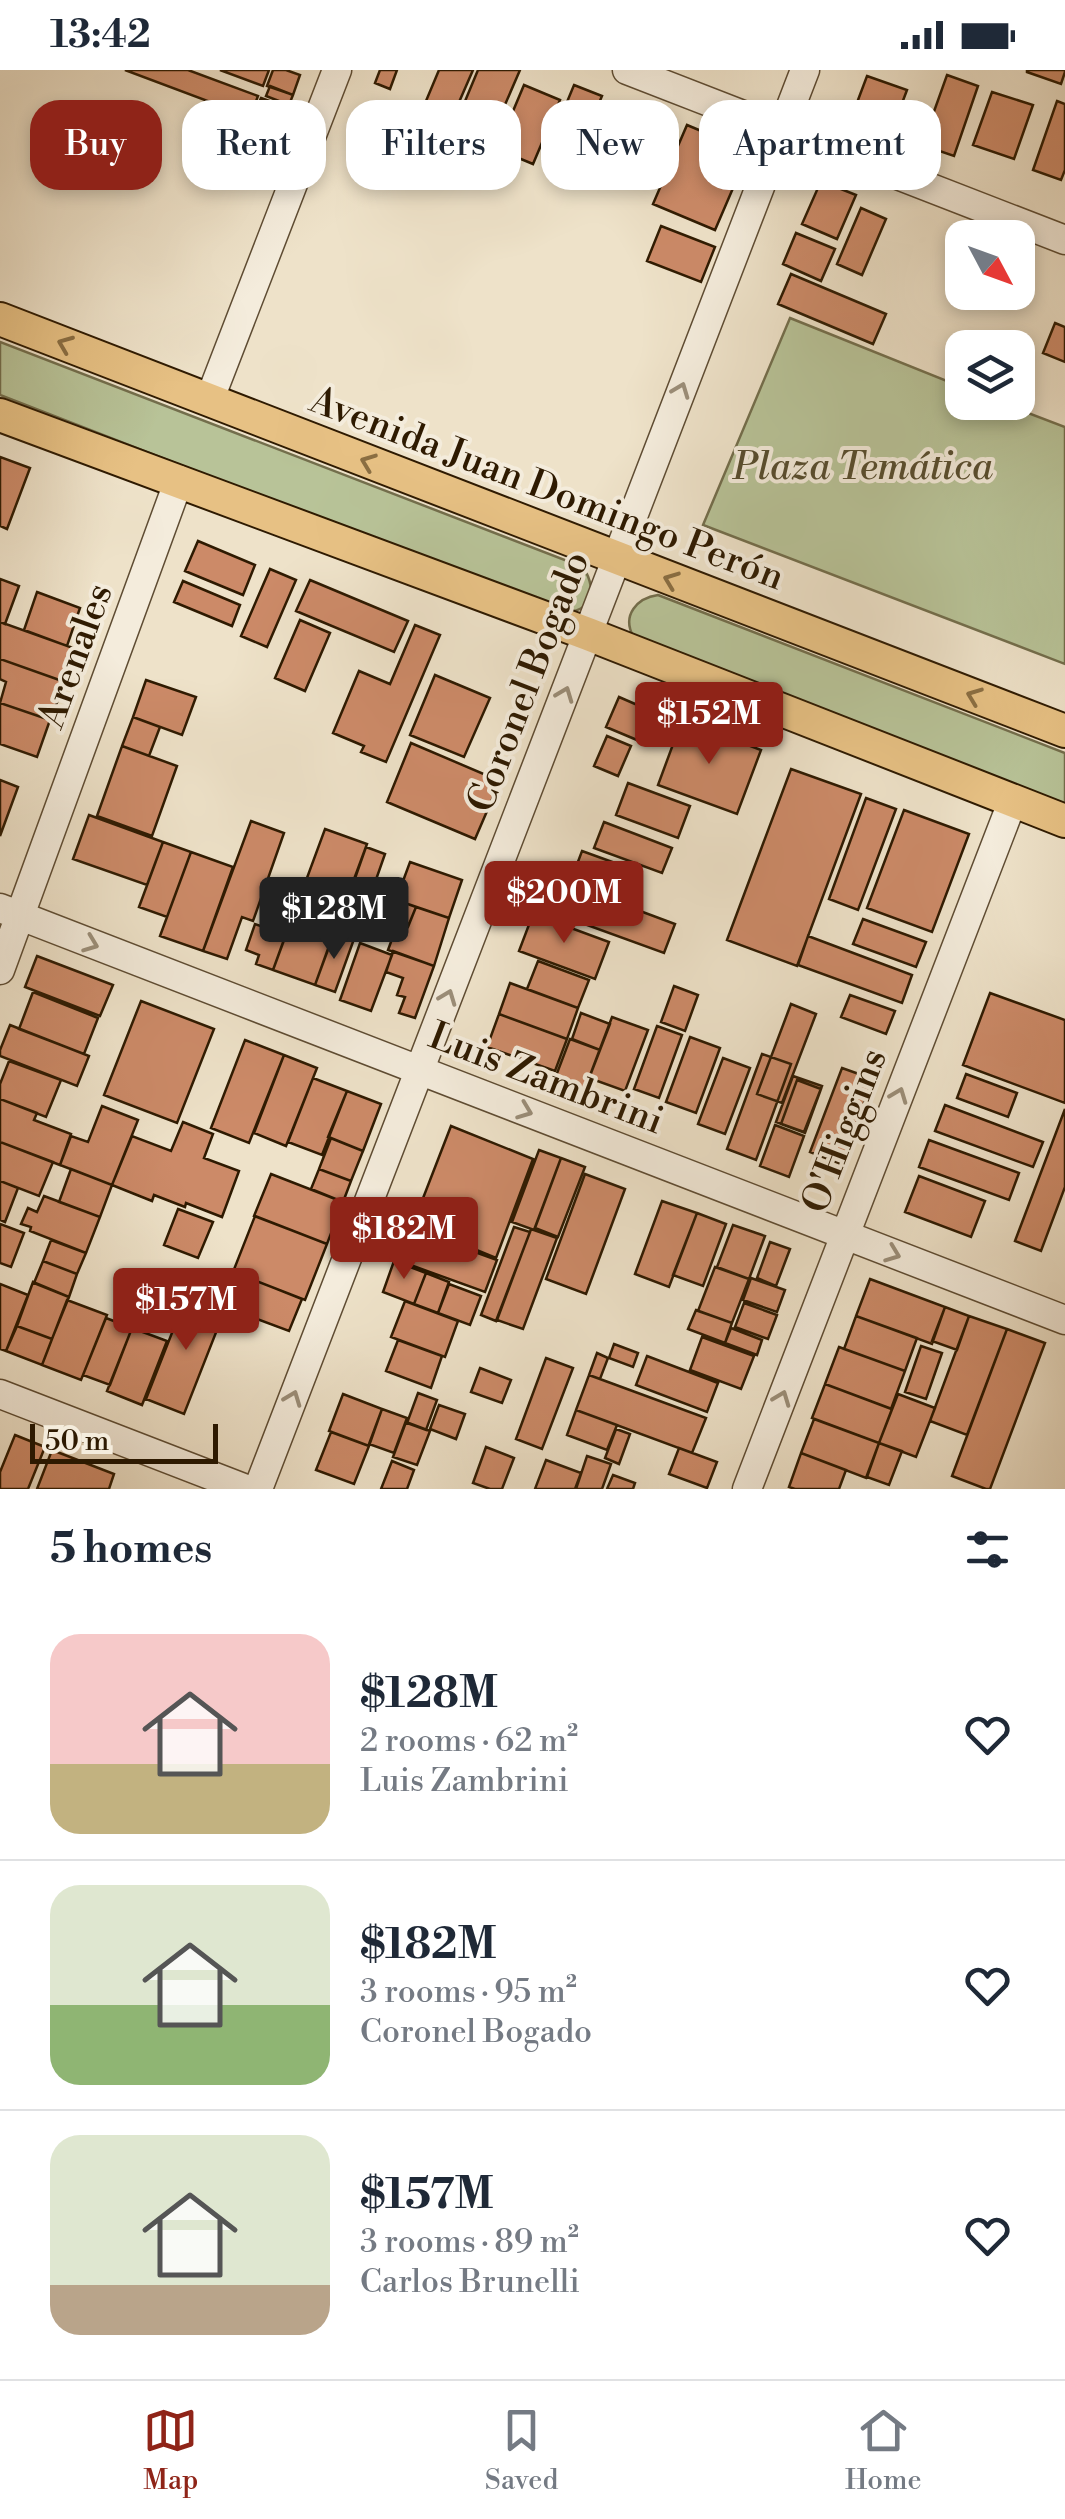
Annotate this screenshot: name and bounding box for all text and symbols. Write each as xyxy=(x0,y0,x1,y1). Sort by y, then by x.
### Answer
text: 13:42 xyxy=(50,12,151,59)
chip: Buy xyxy=(30,100,162,190)
chip: Rent xyxy=(182,100,326,190)
chip: Filters xyxy=(346,100,521,190)
chip: New xyxy=(541,100,679,190)
chip: Apartment xyxy=(699,100,941,190)
north arrow xyxy=(945,220,1035,310)
map controls xyxy=(945,220,1035,420)
button: layers xyxy=(945,330,1035,420)
one-way arrow xyxy=(57,336,75,356)
street label: Avenida Juan Domingo Perón xyxy=(302,376,791,601)
one-way arrow xyxy=(670,383,690,400)
park label: Plaza Temática xyxy=(732,444,994,491)
one-way arrow xyxy=(360,454,377,474)
street label: Coronel Bogado xyxy=(458,545,600,819)
one-way arrow xyxy=(663,571,680,591)
street label: Arenales xyxy=(28,577,124,736)
pin: $152M xyxy=(639,682,779,767)
one-way arrow xyxy=(553,686,573,703)
one-way arrow xyxy=(966,688,984,708)
text: $152M xyxy=(657,694,761,734)
pin: $200M xyxy=(494,861,634,946)
text: $200M xyxy=(506,873,622,913)
pin: $128M xyxy=(264,877,404,962)
text: $128M xyxy=(281,889,387,929)
one-way arrow xyxy=(81,932,99,952)
one-way arrow xyxy=(436,989,456,1006)
street label: Luis Zambrini xyxy=(422,1013,670,1145)
street label: O'Higgins xyxy=(792,1042,898,1220)
one-way arrow xyxy=(887,1087,907,1105)
one-way arrow xyxy=(515,1100,532,1120)
pin: $182M xyxy=(334,1197,474,1282)
text: $182M xyxy=(352,1209,456,1249)
one-way arrow xyxy=(883,1242,901,1262)
pin: $157M xyxy=(116,1268,256,1353)
text: $157M xyxy=(135,1280,237,1320)
one-way arrow xyxy=(281,1390,301,1408)
one-way arrow xyxy=(770,1390,790,1408)
scale bar xyxy=(30,1419,218,1464)
text: 50 m xyxy=(45,1424,109,1459)
icon: filters xyxy=(960,1522,1015,1577)
text: 5 homes xyxy=(50,1523,212,1576)
text: $128M xyxy=(360,1668,498,1721)
icon: home xyxy=(130,1674,250,1794)
icon: heart xyxy=(960,1707,1015,1762)
text: 2 rooms · 62 m² xyxy=(360,1721,578,1761)
text: Luis Zambrini xyxy=(360,1761,569,1801)
text: $182M xyxy=(360,1919,496,1972)
icon: home xyxy=(130,1925,250,2045)
icon: heart xyxy=(960,1958,1015,2013)
text: 3 rooms · 95 m² xyxy=(360,1972,577,2012)
text: Coronel Bogado xyxy=(360,2012,592,2052)
text: $157M xyxy=(360,2169,494,2222)
icon: home xyxy=(130,2175,250,2295)
icon: heart xyxy=(960,2208,1015,2263)
text: 3 rooms · 89 m² xyxy=(360,2222,579,2262)
text: Carlos Brunelli xyxy=(360,2262,580,2302)
tab: Map xyxy=(143,2403,198,2498)
tab: Saved xyxy=(485,2403,558,2498)
tab: Home xyxy=(845,2403,922,2498)

